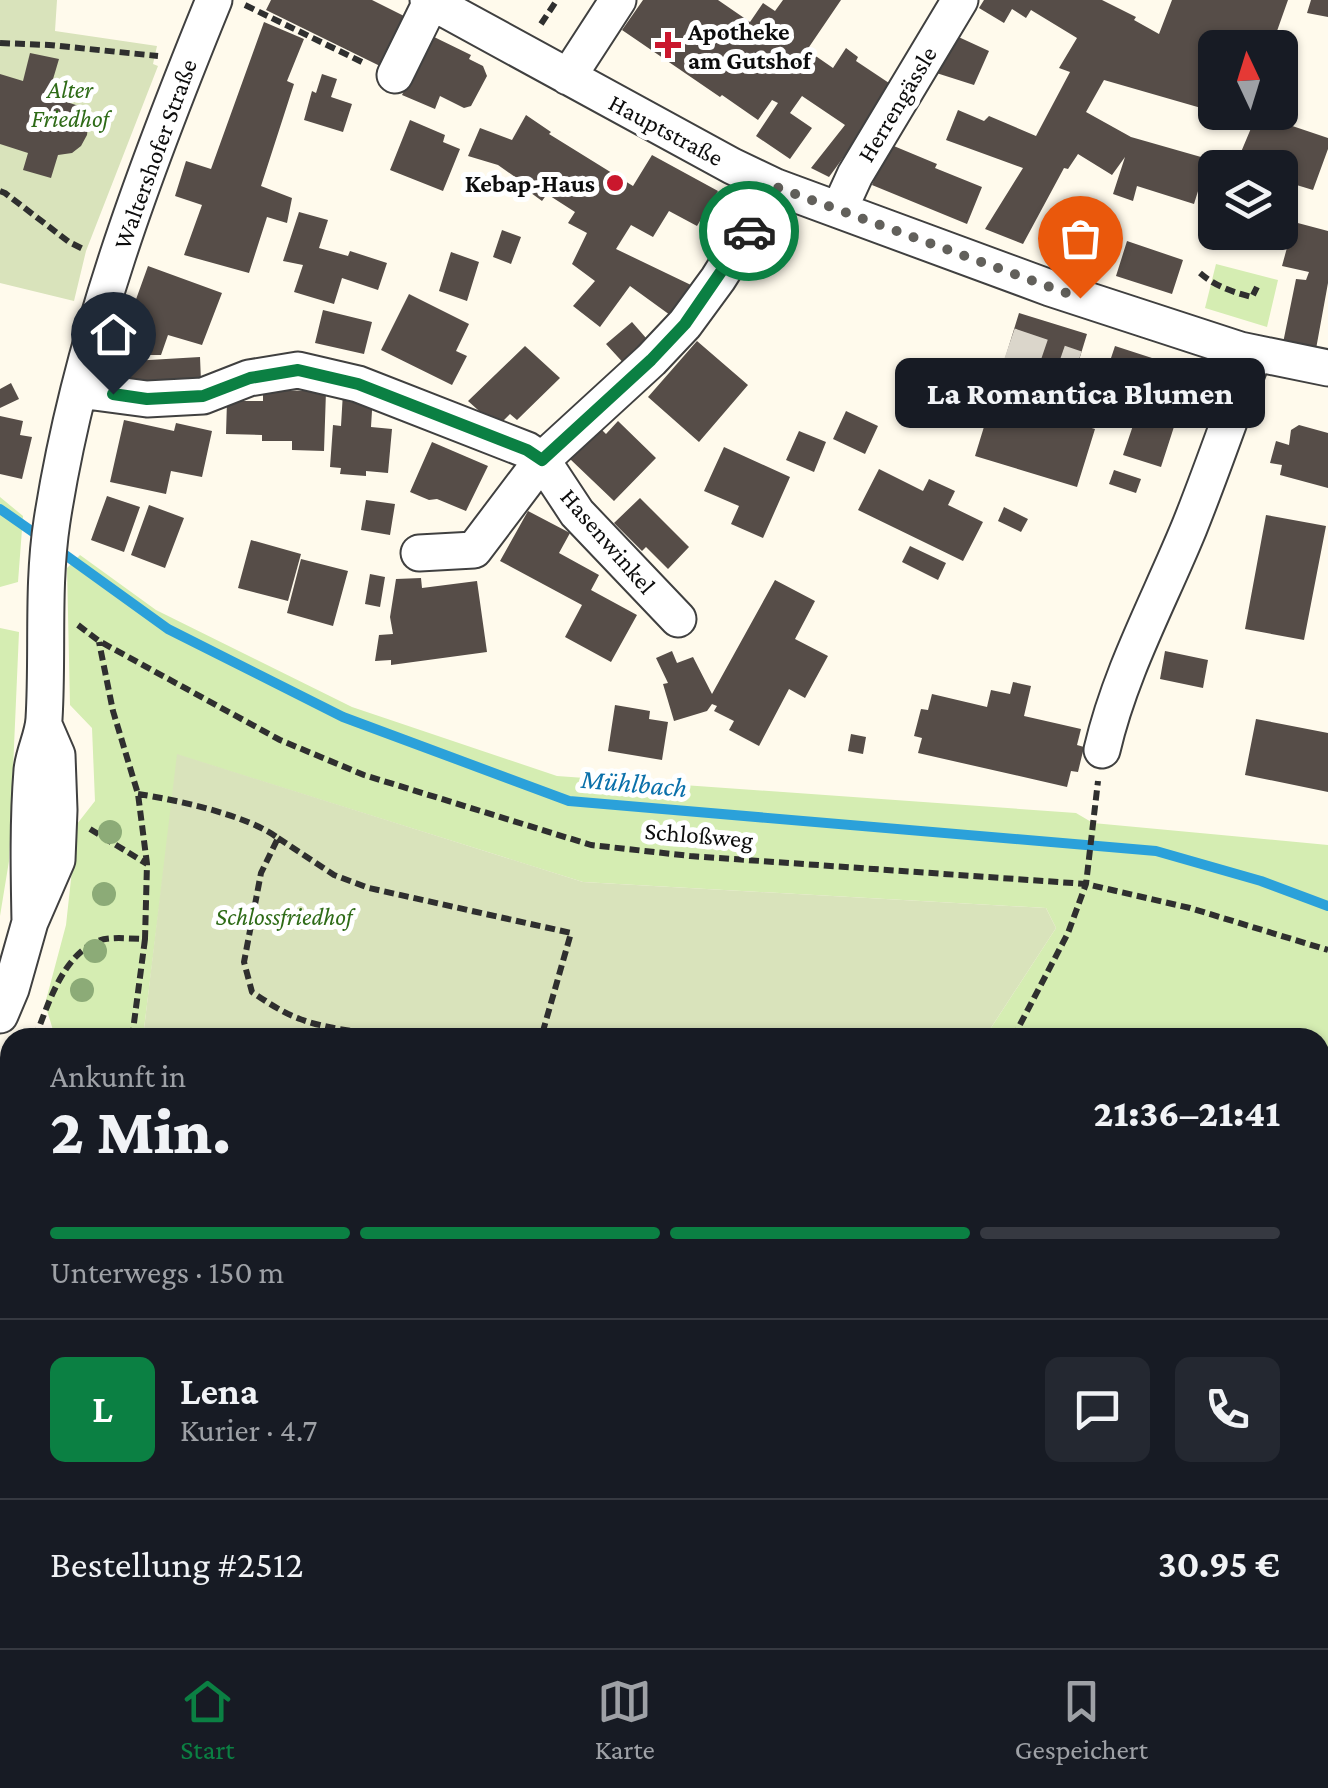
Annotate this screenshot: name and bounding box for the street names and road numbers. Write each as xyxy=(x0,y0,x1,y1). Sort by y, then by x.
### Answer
street label: Herrengässle xyxy=(852,41,943,167)
street label: Waltershofer Straße xyxy=(108,55,202,253)
street label: Hauptstraße xyxy=(604,89,728,172)
street label: Hasenwinkel xyxy=(555,483,661,599)
street label: Schloßweg xyxy=(643,817,755,854)

